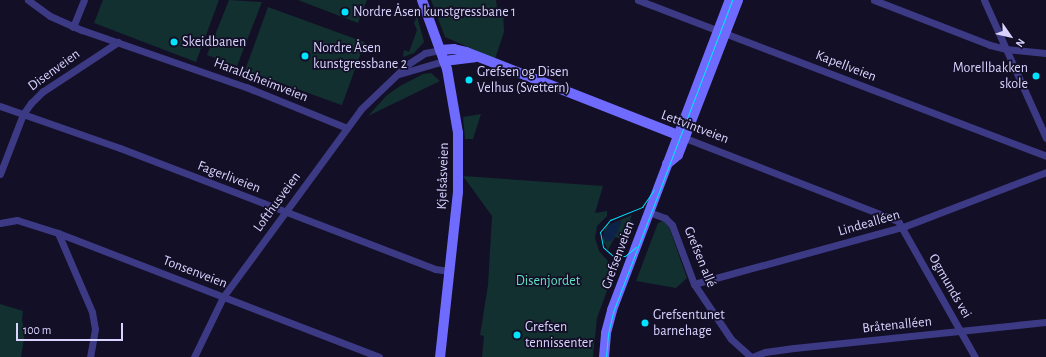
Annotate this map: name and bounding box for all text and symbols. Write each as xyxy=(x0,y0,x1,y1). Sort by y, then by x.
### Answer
place label: Nordre Åsen kunstgressbane 1 xyxy=(353,4,516,20)
marker: Nordre Åsen kunstgressbane 1 xyxy=(340,7,350,17)
north arrow xyxy=(990,16,1030,56)
place label: Skeidbanen xyxy=(182,34,246,50)
marker: Skeidbanen xyxy=(169,37,179,47)
text: N xyxy=(1014,37,1027,49)
place label: Nordre Åsen kunstgressbane 2 xyxy=(313,40,407,72)
street label: Disenveien xyxy=(25,45,83,95)
street label: Kapellveien xyxy=(813,47,879,85)
marker: Nordre Åsen kunstgressbane 2 xyxy=(300,51,310,61)
street label: Haraldsheimveien xyxy=(211,54,311,106)
place label: Morellbakken skole xyxy=(953,60,1028,92)
place label: Grefsen og Disen Velhus (Svettern) xyxy=(477,64,570,96)
marker: Morellbakken skole xyxy=(1031,71,1041,81)
marker: Grefsen og Disen Velhus (Svettern) xyxy=(464,75,474,85)
street label: Lettvintveien xyxy=(659,106,731,148)
street label: Kjelsåsveien xyxy=(433,142,453,210)
street label: Fagerliveien xyxy=(195,157,263,197)
street label: Lofthusveien xyxy=(250,169,304,235)
street label: Lindealléen xyxy=(836,206,902,240)
street label: Grefsenveien xyxy=(598,219,638,291)
street label: Grefsen allé xyxy=(680,224,720,290)
street label: Ogmunds vei xyxy=(925,251,975,321)
street label: Tonsenveien xyxy=(160,252,230,292)
park label: Disenjordet xyxy=(516,273,580,289)
place label: Grefsentunet barnehage xyxy=(653,307,725,340)
street label: Bråtenalléen xyxy=(861,313,933,337)
scale bar xyxy=(18,315,125,341)
marker: Grefsentunet barnehage xyxy=(640,318,650,328)
place label: Grefsen tennissenter xyxy=(525,319,593,352)
text: 100 m xyxy=(23,324,51,336)
marker: Grefsen tennissenter xyxy=(512,330,522,340)

